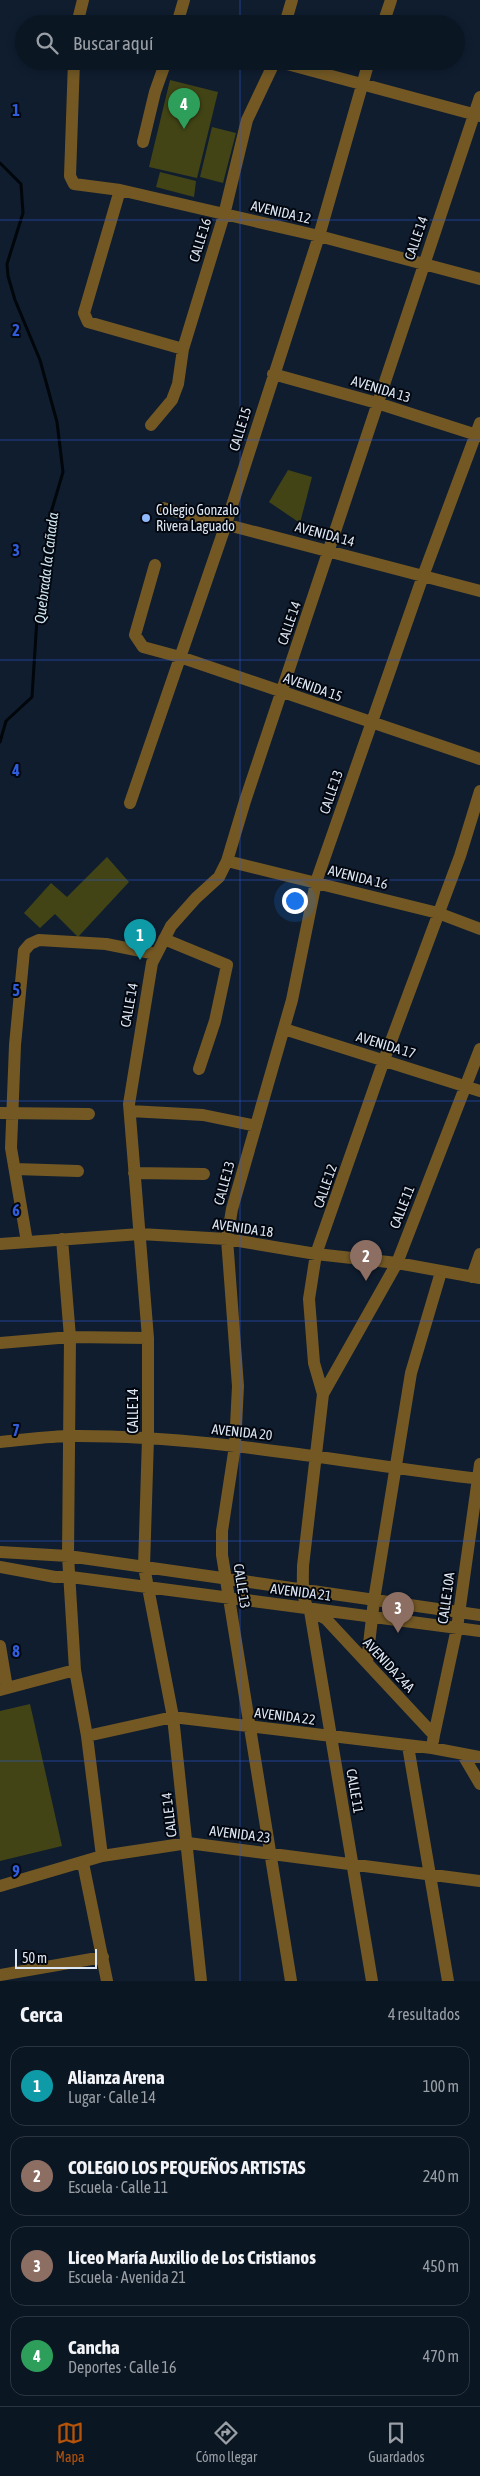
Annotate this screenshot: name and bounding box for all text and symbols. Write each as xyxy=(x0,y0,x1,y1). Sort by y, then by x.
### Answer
search box xyxy=(15,15,465,70)
icon: search xyxy=(33,29,61,57)
text: Buscar aquí xyxy=(73,32,153,54)
pin: 4 xyxy=(168,88,200,129)
text: 1 xyxy=(12,101,20,119)
street label: AVENIDA 12 xyxy=(249,197,313,227)
street label: CALLE 14 xyxy=(401,214,431,262)
street label: CALLE 16 xyxy=(186,216,214,264)
text: 2 xyxy=(12,321,20,339)
street label: AVENIDA 13 xyxy=(349,372,413,406)
street label: CALLE 15 xyxy=(226,405,254,453)
place label: Colegio Gonzalo Rivera Laguado xyxy=(156,502,239,534)
water label: Quebrada la Cañada xyxy=(31,511,61,625)
marker: Colegio Gonzalo Rivera Laguado xyxy=(140,512,152,524)
street label: AVENIDA 14 xyxy=(293,518,357,550)
text: 3 xyxy=(12,541,20,559)
street label: CALLE 14 xyxy=(274,599,304,647)
street label: AVENIDA 15 xyxy=(282,670,344,704)
text: 4 xyxy=(11,761,20,779)
street label: CALLE 13 xyxy=(316,768,346,816)
street label: AVENIDA 16 xyxy=(326,862,390,892)
your location xyxy=(282,888,308,914)
pin: 1 xyxy=(124,919,156,960)
text: 5 xyxy=(12,981,20,999)
street label: CALLE 14 xyxy=(117,981,141,1029)
street label: AVENIDA 17 xyxy=(354,1028,418,1062)
street label: CALLE 13 xyxy=(210,1159,238,1207)
street label: CALLE 12 xyxy=(310,1162,340,1210)
street label: CALLE 11 xyxy=(386,1183,418,1231)
text: 6 xyxy=(12,1201,20,1219)
street label: AVENIDA 18 xyxy=(212,1216,275,1240)
pin: 2 xyxy=(350,1240,382,1281)
street label: CALLE 14 xyxy=(125,1388,141,1434)
text: 7 xyxy=(12,1421,20,1439)
street label: AVENIDA 20 xyxy=(211,1421,274,1443)
street label: CALLE 13 xyxy=(231,1563,253,1609)
street label: CALLE 10A xyxy=(434,1571,458,1625)
street label: AVENIDA 21 xyxy=(270,1580,332,1604)
pin: 3 xyxy=(382,1592,414,1633)
street label: AVENIDA 24A xyxy=(360,1635,418,1695)
text: 8 xyxy=(12,1642,20,1660)
street label: AVENIDA 22 xyxy=(254,1704,316,1728)
street label: CALLE 11 xyxy=(343,1767,367,1815)
street label: CALLE 14 xyxy=(158,1791,180,1838)
street label: AVENIDA 23 xyxy=(209,1822,271,1846)
text: 9 xyxy=(12,1862,20,1880)
scale bar xyxy=(15,1946,98,1969)
text: 50 m xyxy=(22,1950,47,1966)
text: Cerca xyxy=(20,2002,63,2026)
text: 4 resultados xyxy=(388,2005,460,2023)
text: Alianza Arena xyxy=(68,2066,165,2088)
text: 1 xyxy=(33,2077,41,2095)
text: 100 m xyxy=(423,2077,459,2095)
text: Lugar · Calle 14 xyxy=(68,2088,156,2106)
text: COLEGIO LOS PEQUEÑOS ARTISTAS xyxy=(68,2156,306,2178)
text: 2 xyxy=(33,2167,41,2185)
text: 240 m xyxy=(423,2167,459,2185)
text: Escuela · Calle 11 xyxy=(68,2178,168,2196)
text: Liceo María Auxilio de Los Cristianos xyxy=(68,2246,316,2268)
text: 3 xyxy=(33,2257,41,2275)
text: 450 m xyxy=(423,2257,459,2275)
text: Escuela · Avenida 21 xyxy=(68,2268,186,2286)
text: Cancha xyxy=(68,2336,120,2358)
text: 4 xyxy=(33,2347,41,2365)
text: 470 m xyxy=(423,2347,459,2365)
text: Deportes · Calle 16 xyxy=(68,2358,177,2376)
tab: Mapa xyxy=(56,2419,85,2465)
tab: Cómo llegar xyxy=(196,2419,257,2465)
tab: Guardados xyxy=(368,2419,424,2465)

